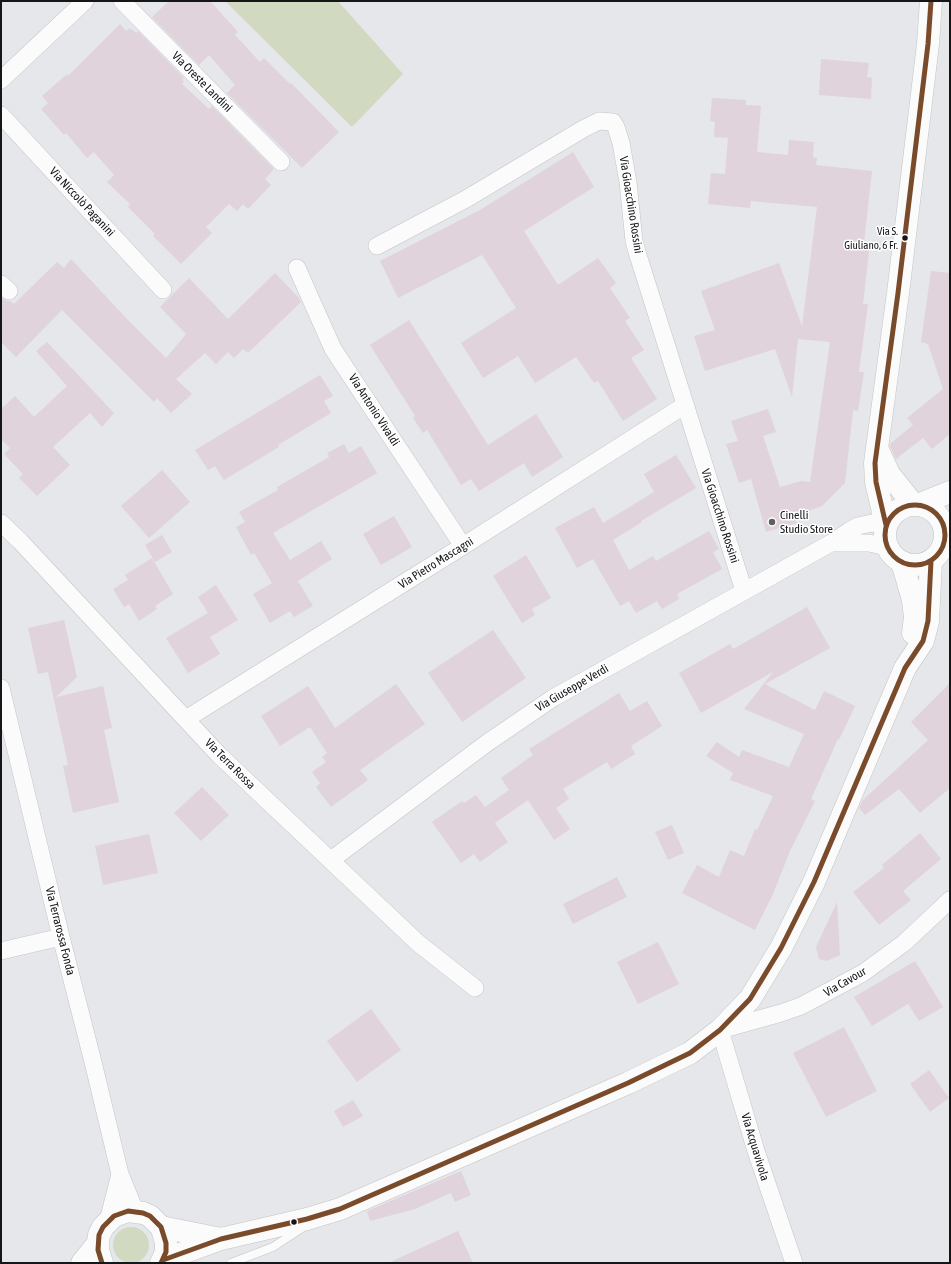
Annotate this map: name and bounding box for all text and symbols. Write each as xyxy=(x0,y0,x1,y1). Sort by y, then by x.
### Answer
street label: Via Oreste Landini xyxy=(169,49,235,115)
street label: Via Gioacchino Rossini xyxy=(616,155,646,255)
street label: Via Niccolò Paganini xyxy=(46,164,118,240)
place label: Via S. Giuliano, 6 Fr. xyxy=(844,225,898,251)
marker: Via S. Giuliano, 6 Fr. xyxy=(900,233,910,243)
street label: Via Antonio Vivaldi xyxy=(345,371,403,449)
street label: Via Gioacchino Rossini xyxy=(698,467,742,565)
place label: Cinelli Studio Store xyxy=(780,508,833,536)
marker: Cinelli Studio Store xyxy=(767,517,777,527)
street label: Via Pietro Mascagni xyxy=(396,534,476,592)
street label: Via Giuseppe Verdi xyxy=(533,661,611,715)
street label: Via Terra Rossa xyxy=(202,736,258,792)
street label: Via Terrarossa Fonda xyxy=(42,885,78,977)
street label: Via Cavour xyxy=(821,964,869,1000)
street label: Via Acquavivola xyxy=(738,1111,772,1183)
unlabelled marker xyxy=(289,1217,299,1227)

